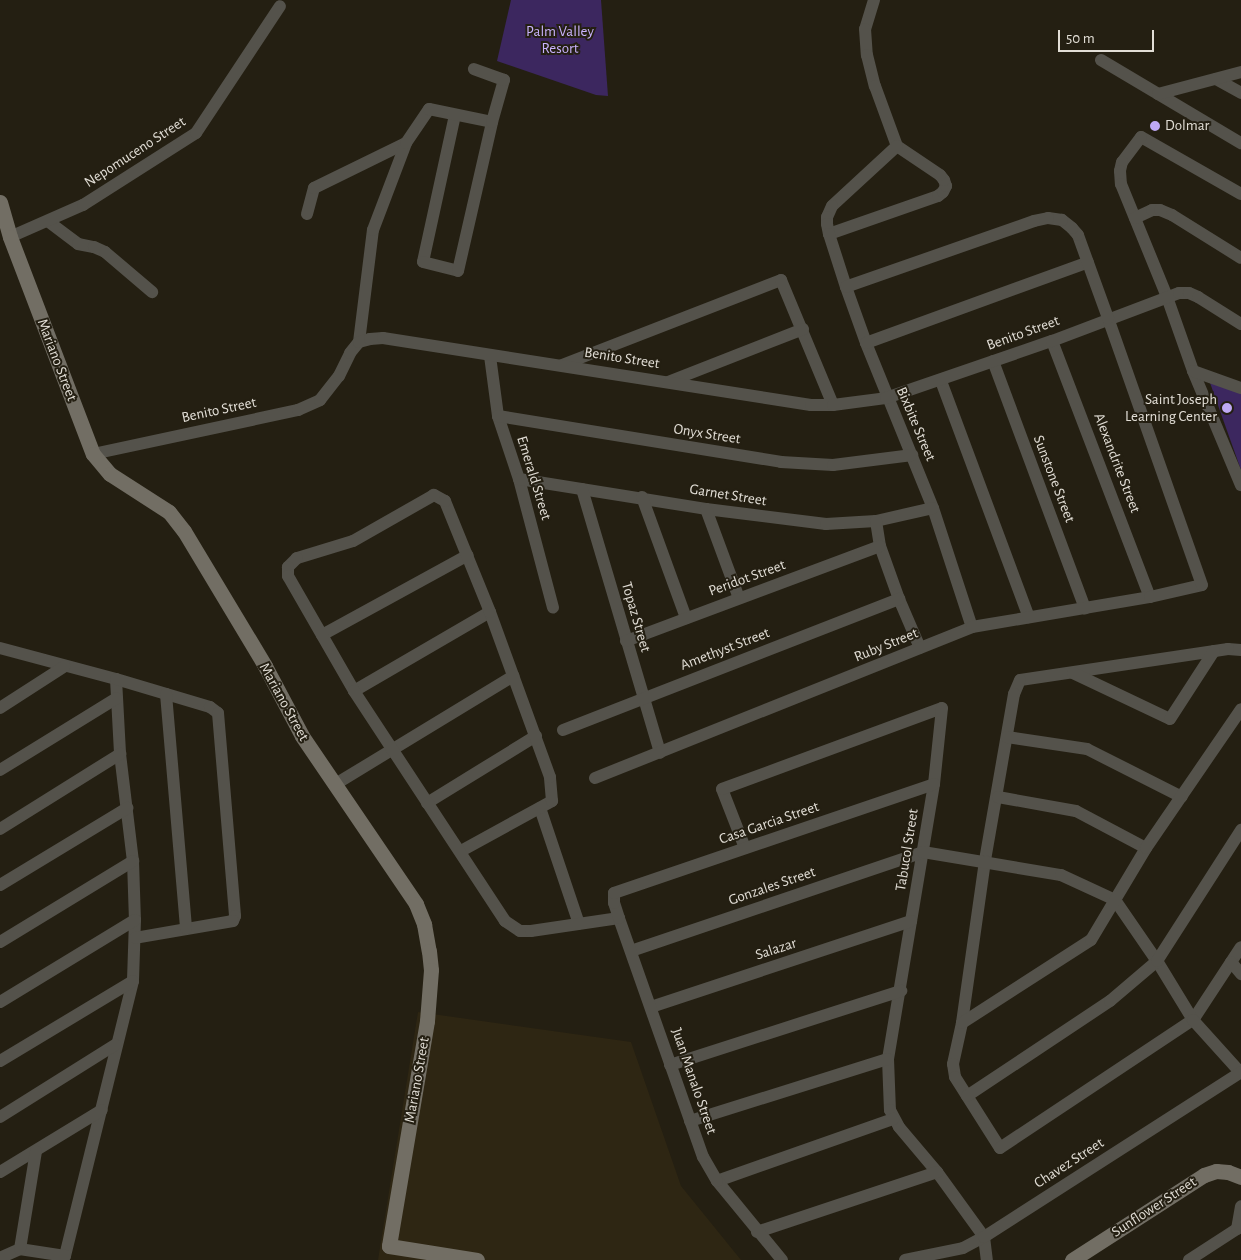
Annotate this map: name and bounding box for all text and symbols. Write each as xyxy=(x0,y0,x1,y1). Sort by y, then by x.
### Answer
scale bar xyxy=(1061,20,1157,52)
park label: Palm Valley Resort xyxy=(526,22,594,57)
text: 50 m xyxy=(1066,31,1095,46)
street label: Nepomuceno Street xyxy=(81,113,189,191)
place label: Dolmar xyxy=(1165,117,1209,135)
marker: Dolmar xyxy=(1149,120,1161,132)
street label: Benito Street xyxy=(984,312,1062,354)
street label: Mariano Street xyxy=(33,316,81,404)
street label: Benito Street xyxy=(583,343,661,373)
street label: Bixbite Street xyxy=(892,384,940,464)
place label: Saint Joseph Learning Center xyxy=(1125,390,1217,425)
street label: Benito Street xyxy=(180,393,258,427)
marker: Saint Joseph Learning Center xyxy=(1221,402,1233,414)
street label: Alexandrite Street xyxy=(1090,411,1144,515)
street label: Onyx Street xyxy=(672,420,742,448)
street label: Sunstone Street xyxy=(1029,433,1079,525)
street label: Emerald Street xyxy=(513,434,555,522)
street label: Garnet Street xyxy=(688,480,768,510)
street label: Peridot Street xyxy=(706,556,788,600)
street label: Topaz Street xyxy=(617,580,655,654)
street label: Amethyst Street xyxy=(678,624,772,674)
street label: Ruby Street xyxy=(851,624,921,666)
street label: Mariano Street xyxy=(255,660,313,744)
street label: Casa Garcia Street xyxy=(717,798,821,848)
street label: Tabucol Street xyxy=(892,807,922,893)
street label: Gonzales Street xyxy=(726,863,818,909)
street label: Salazar xyxy=(753,934,799,964)
street label: Juan Manalo Street xyxy=(667,1026,721,1136)
street label: Mariano Street xyxy=(401,1036,433,1124)
street label: Chavez Street xyxy=(1031,1134,1107,1192)
street label: Sunflower Street xyxy=(1108,1173,1200,1241)

